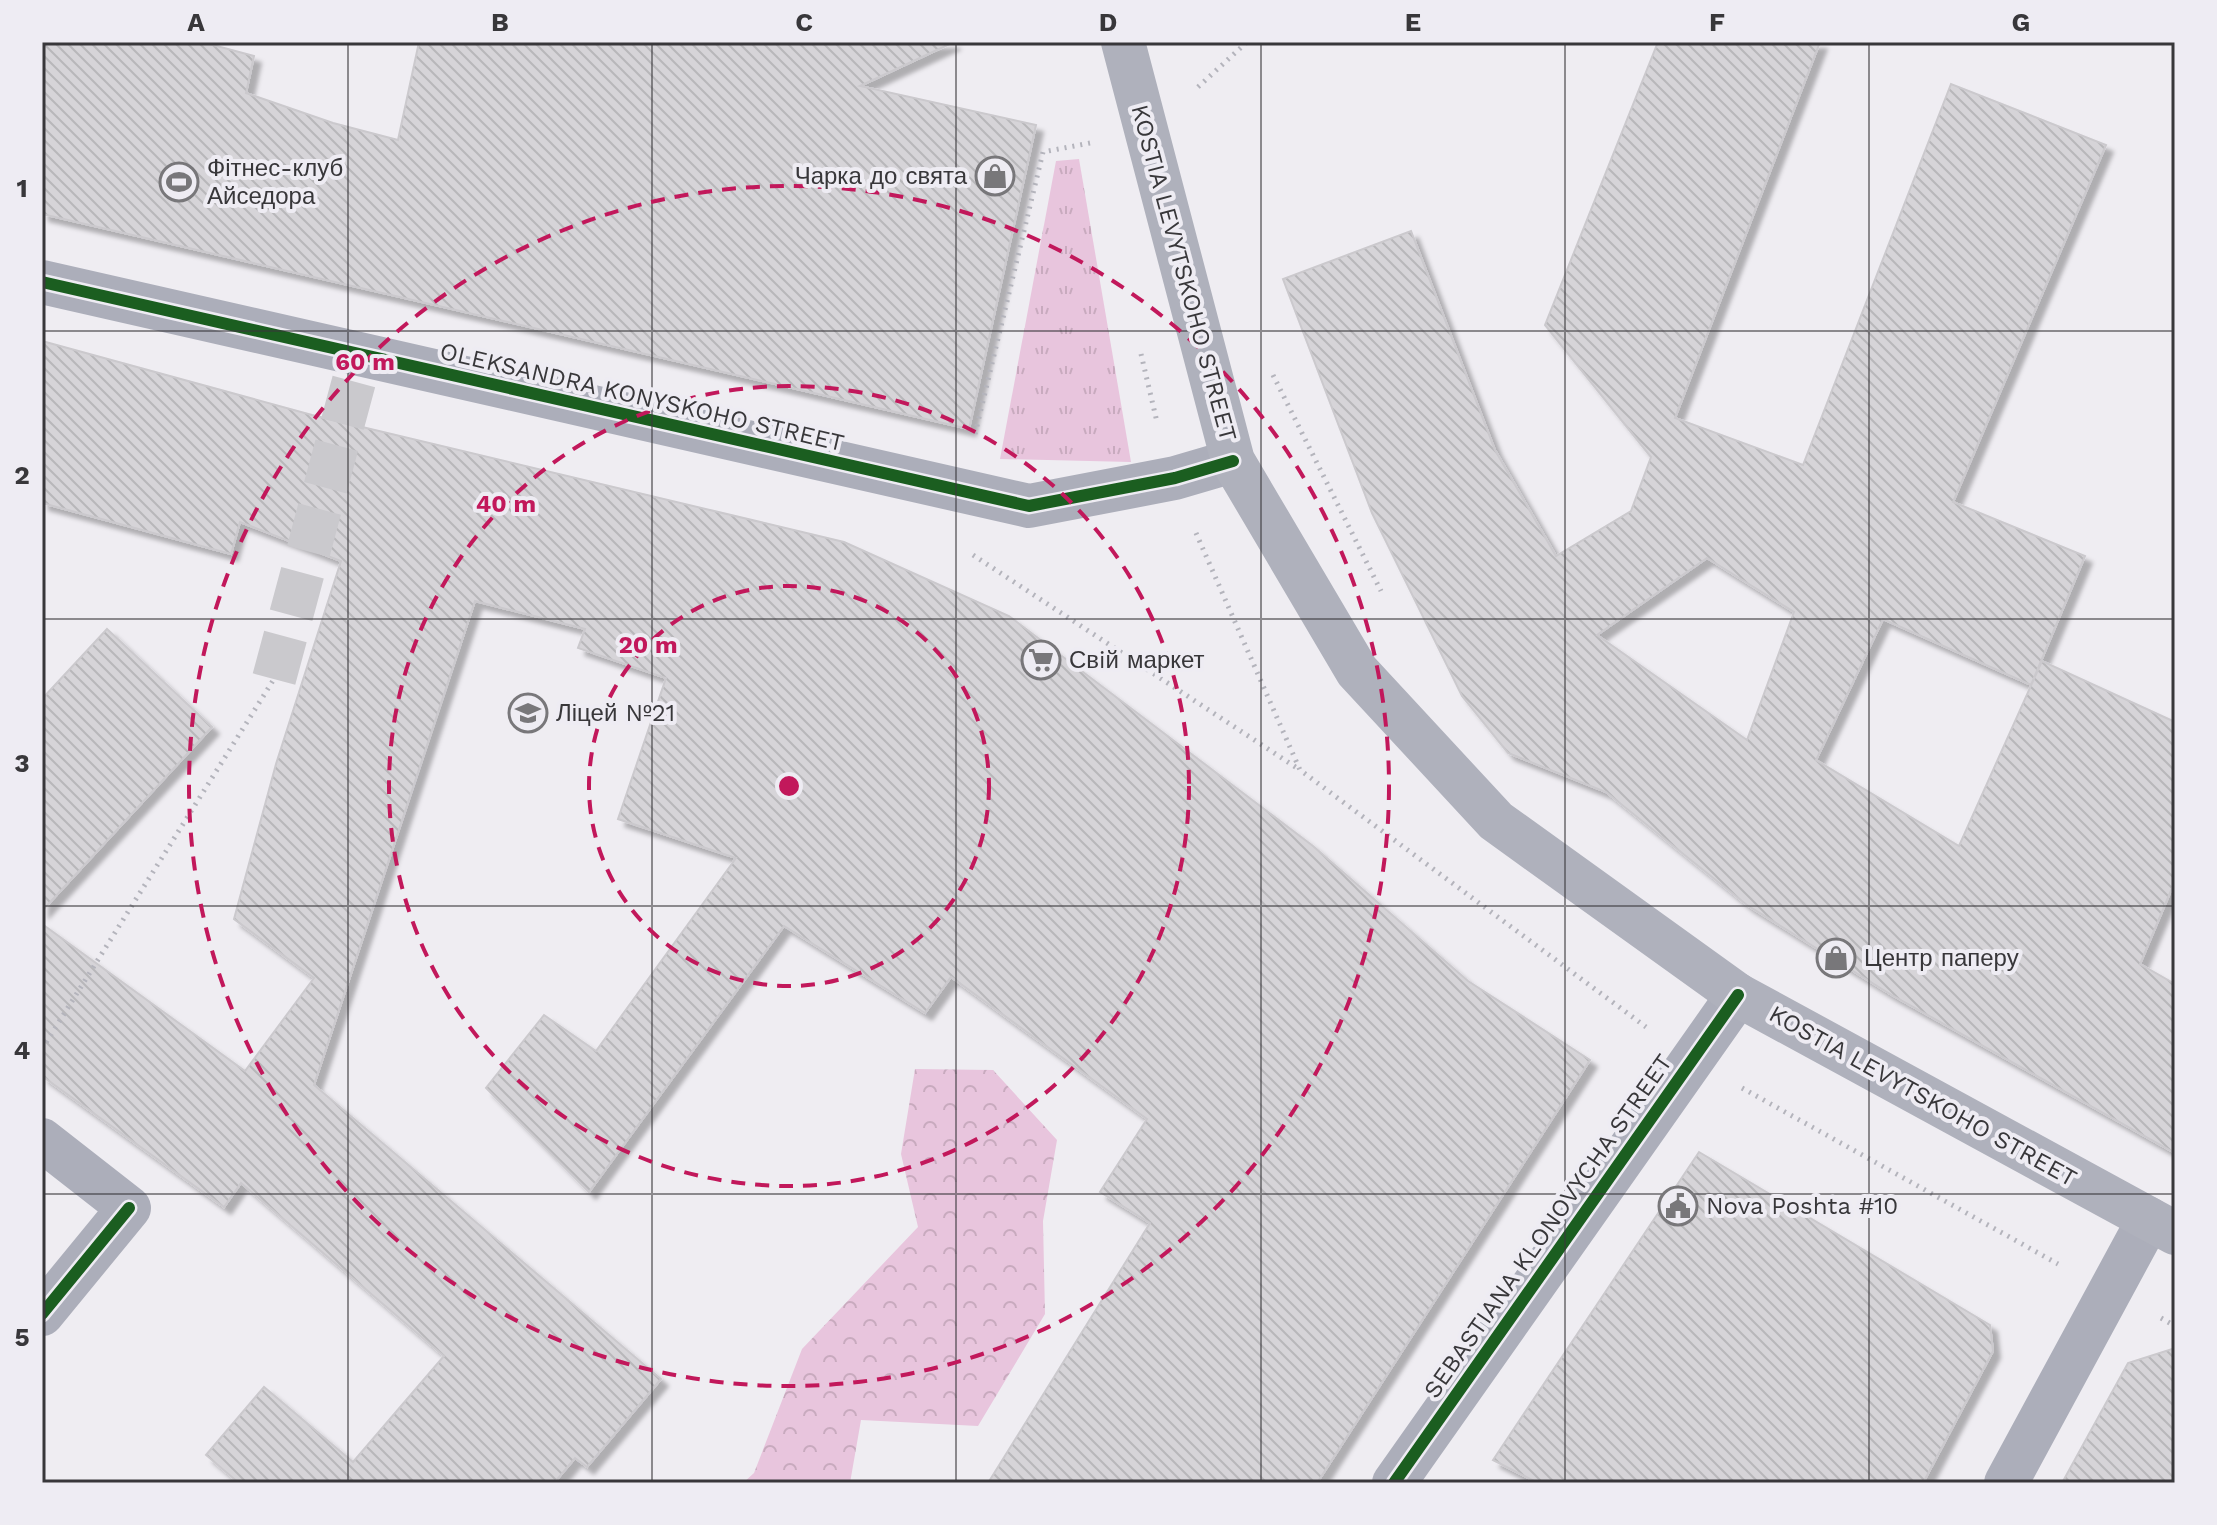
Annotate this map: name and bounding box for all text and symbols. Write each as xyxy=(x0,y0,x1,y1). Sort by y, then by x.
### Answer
text: A xyxy=(187,7,205,37)
text: B xyxy=(491,7,509,37)
text: C xyxy=(795,7,813,37)
text: D xyxy=(1099,7,1117,37)
text: E xyxy=(1405,7,1421,37)
text: F xyxy=(1709,7,1725,37)
text: G xyxy=(2012,7,2030,37)
street label: KOSTIA LEVYTSKOHO STREET xyxy=(1126,102,1242,444)
place label: Фітнес-клуб Айседора xyxy=(207,154,343,210)
shop icon: Чарка до свята xyxy=(974,155,1016,197)
sports icon: Фітнес-клуб Айседора xyxy=(158,161,200,203)
place label: Чарка до свята xyxy=(795,162,968,190)
text: 1 xyxy=(16,173,28,203)
street label: OLEKSANDRA KONYSKOHO STREET xyxy=(437,337,847,457)
text: 60 m xyxy=(335,348,395,376)
text: 2 xyxy=(14,460,30,490)
text: 40 m xyxy=(476,490,536,518)
text: 20 m xyxy=(618,631,678,659)
supermarket icon: Свiй маркет xyxy=(1020,639,1062,681)
place label: Свiй маркет xyxy=(1069,646,1205,674)
school or university icon: Ліцей №21 xyxy=(507,692,549,734)
place label: Ліцей №21 xyxy=(556,699,675,727)
text: 3 xyxy=(14,748,30,778)
centre of rings xyxy=(775,772,803,800)
shop icon: Центр паперу xyxy=(1815,937,1857,979)
place label: Центр паперу xyxy=(1864,944,2019,972)
street label: KOSTIA LEVYTSKOHO STREET xyxy=(1764,1000,2082,1192)
text: 4 xyxy=(14,1035,31,1065)
street label: SEBASTIANA KLONOVYCHA STREET xyxy=(1418,1049,1678,1403)
public building icon: Nova Poshta #10 xyxy=(1657,1185,1699,1227)
place label: Nova Poshta #10 xyxy=(1706,1192,1898,1220)
text: 5 xyxy=(14,1322,30,1352)

